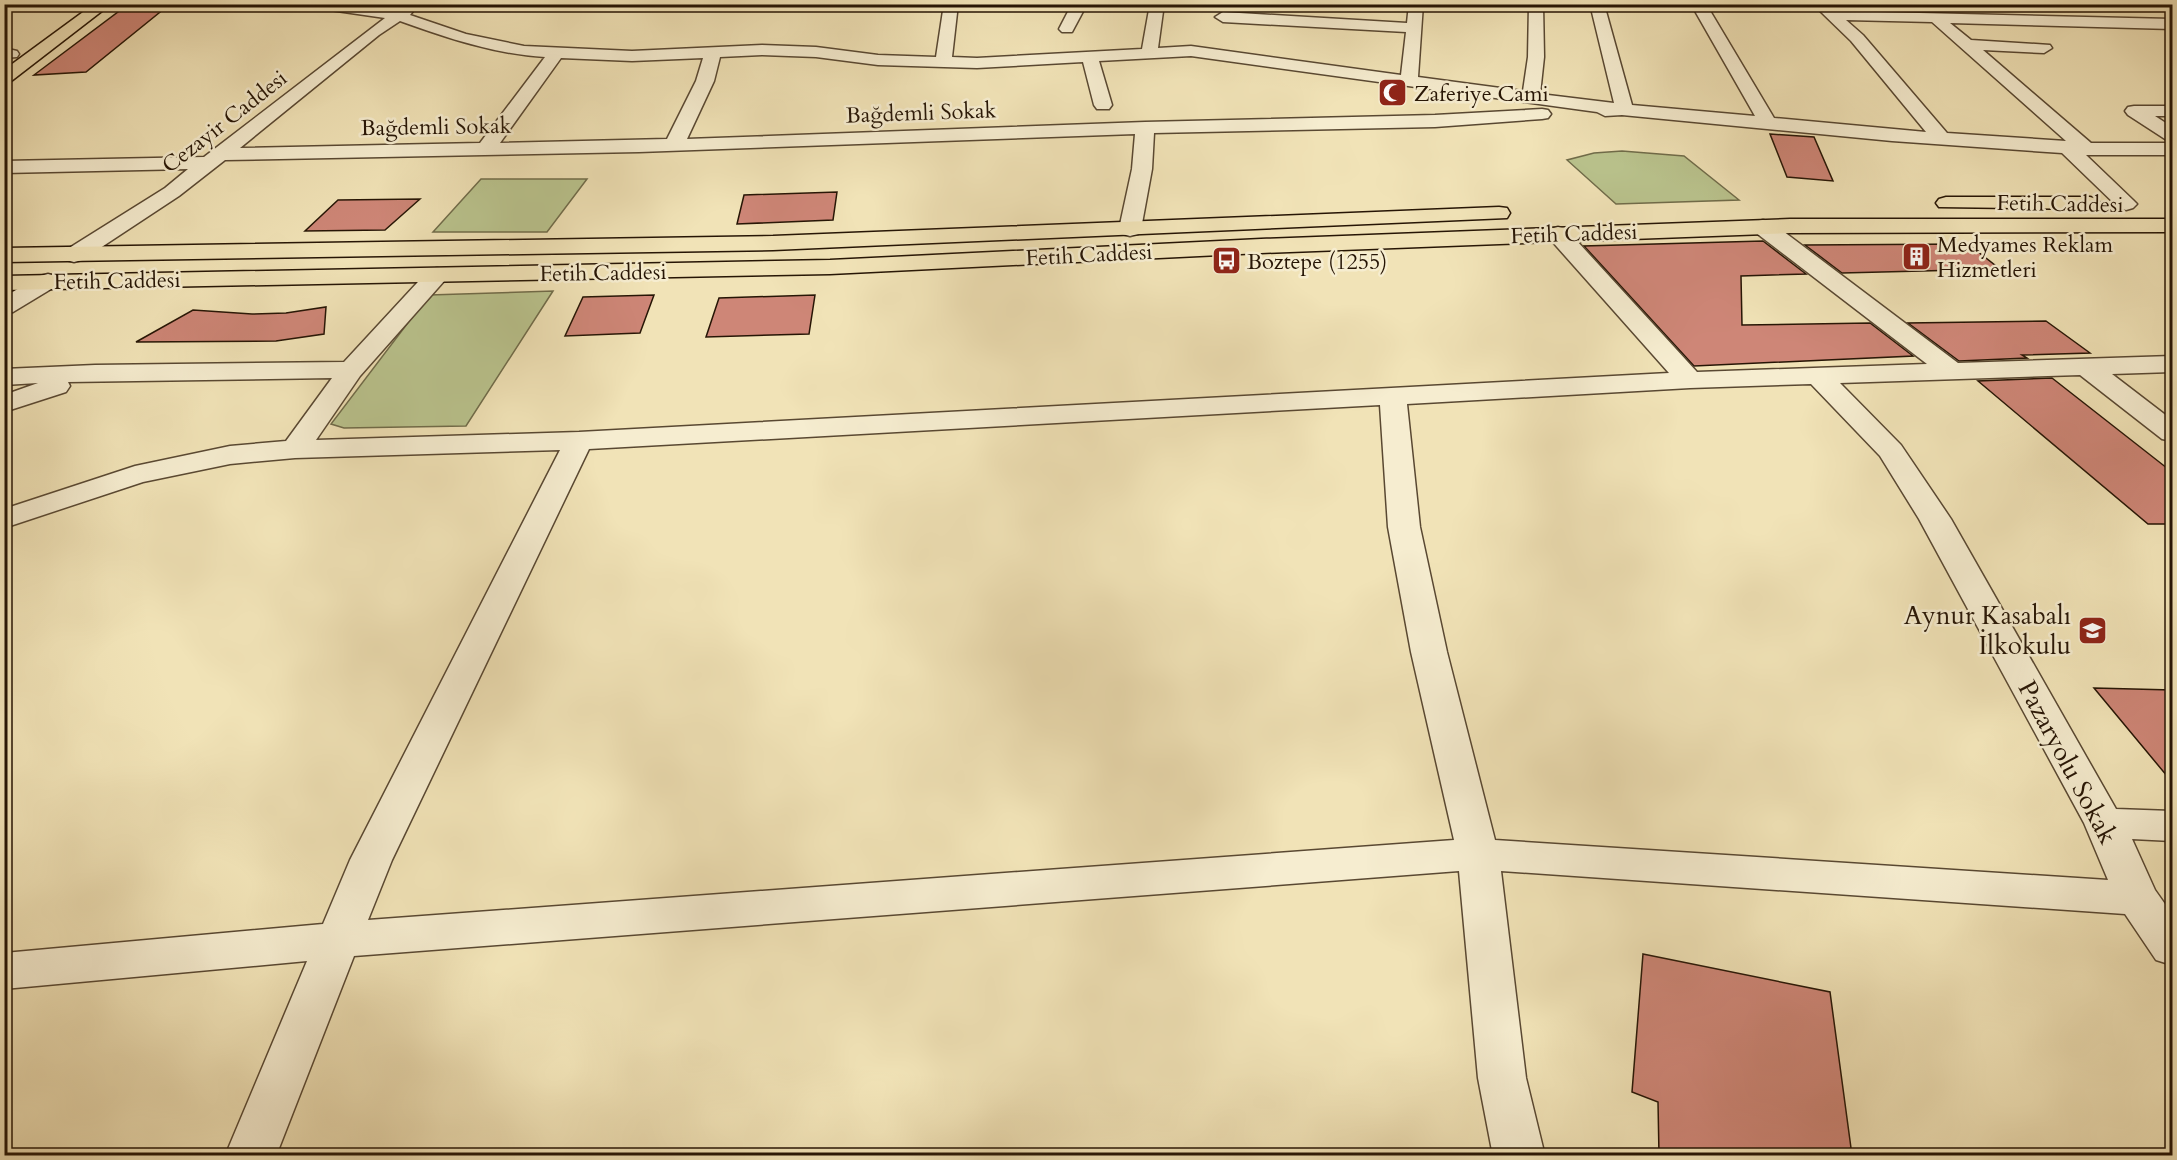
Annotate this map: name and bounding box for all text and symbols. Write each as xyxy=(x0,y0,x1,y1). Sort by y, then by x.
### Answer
street label: Cezayir Caddesi xyxy=(156,63,293,180)
mosque icon: Zaferiye Cami xyxy=(1377,77,1409,109)
place label: Zaferiye Cami xyxy=(1414,79,1549,109)
street label: Bağdemli Sokak xyxy=(845,95,997,131)
street label: Bağdemli Sokak xyxy=(360,111,512,143)
street label: Fetih Caddesi xyxy=(1996,188,2124,220)
street label: Fetih Caddesi xyxy=(1510,217,1638,251)
place label: Medyames Reklam Hizmetleri xyxy=(1937,230,2114,285)
street label: Fetih Caddesi xyxy=(1025,237,1153,273)
building icon: Medyames Reklam Hizmetleri xyxy=(1900,241,1932,273)
bus stop icon: Boztepe (1255) xyxy=(1210,245,1242,277)
place label: Boztepe (1255) xyxy=(1247,247,1387,277)
street label: Fetih Caddesi xyxy=(539,257,667,289)
street label: Fetih Caddesi xyxy=(53,265,181,297)
place label: Aynur Kasabalı İlkokulu xyxy=(1904,598,2071,663)
school or university icon: Aynur Kasabalı İlkokulu xyxy=(2076,614,2108,646)
street label: Pazaryolu Sokak xyxy=(2010,674,2125,850)

